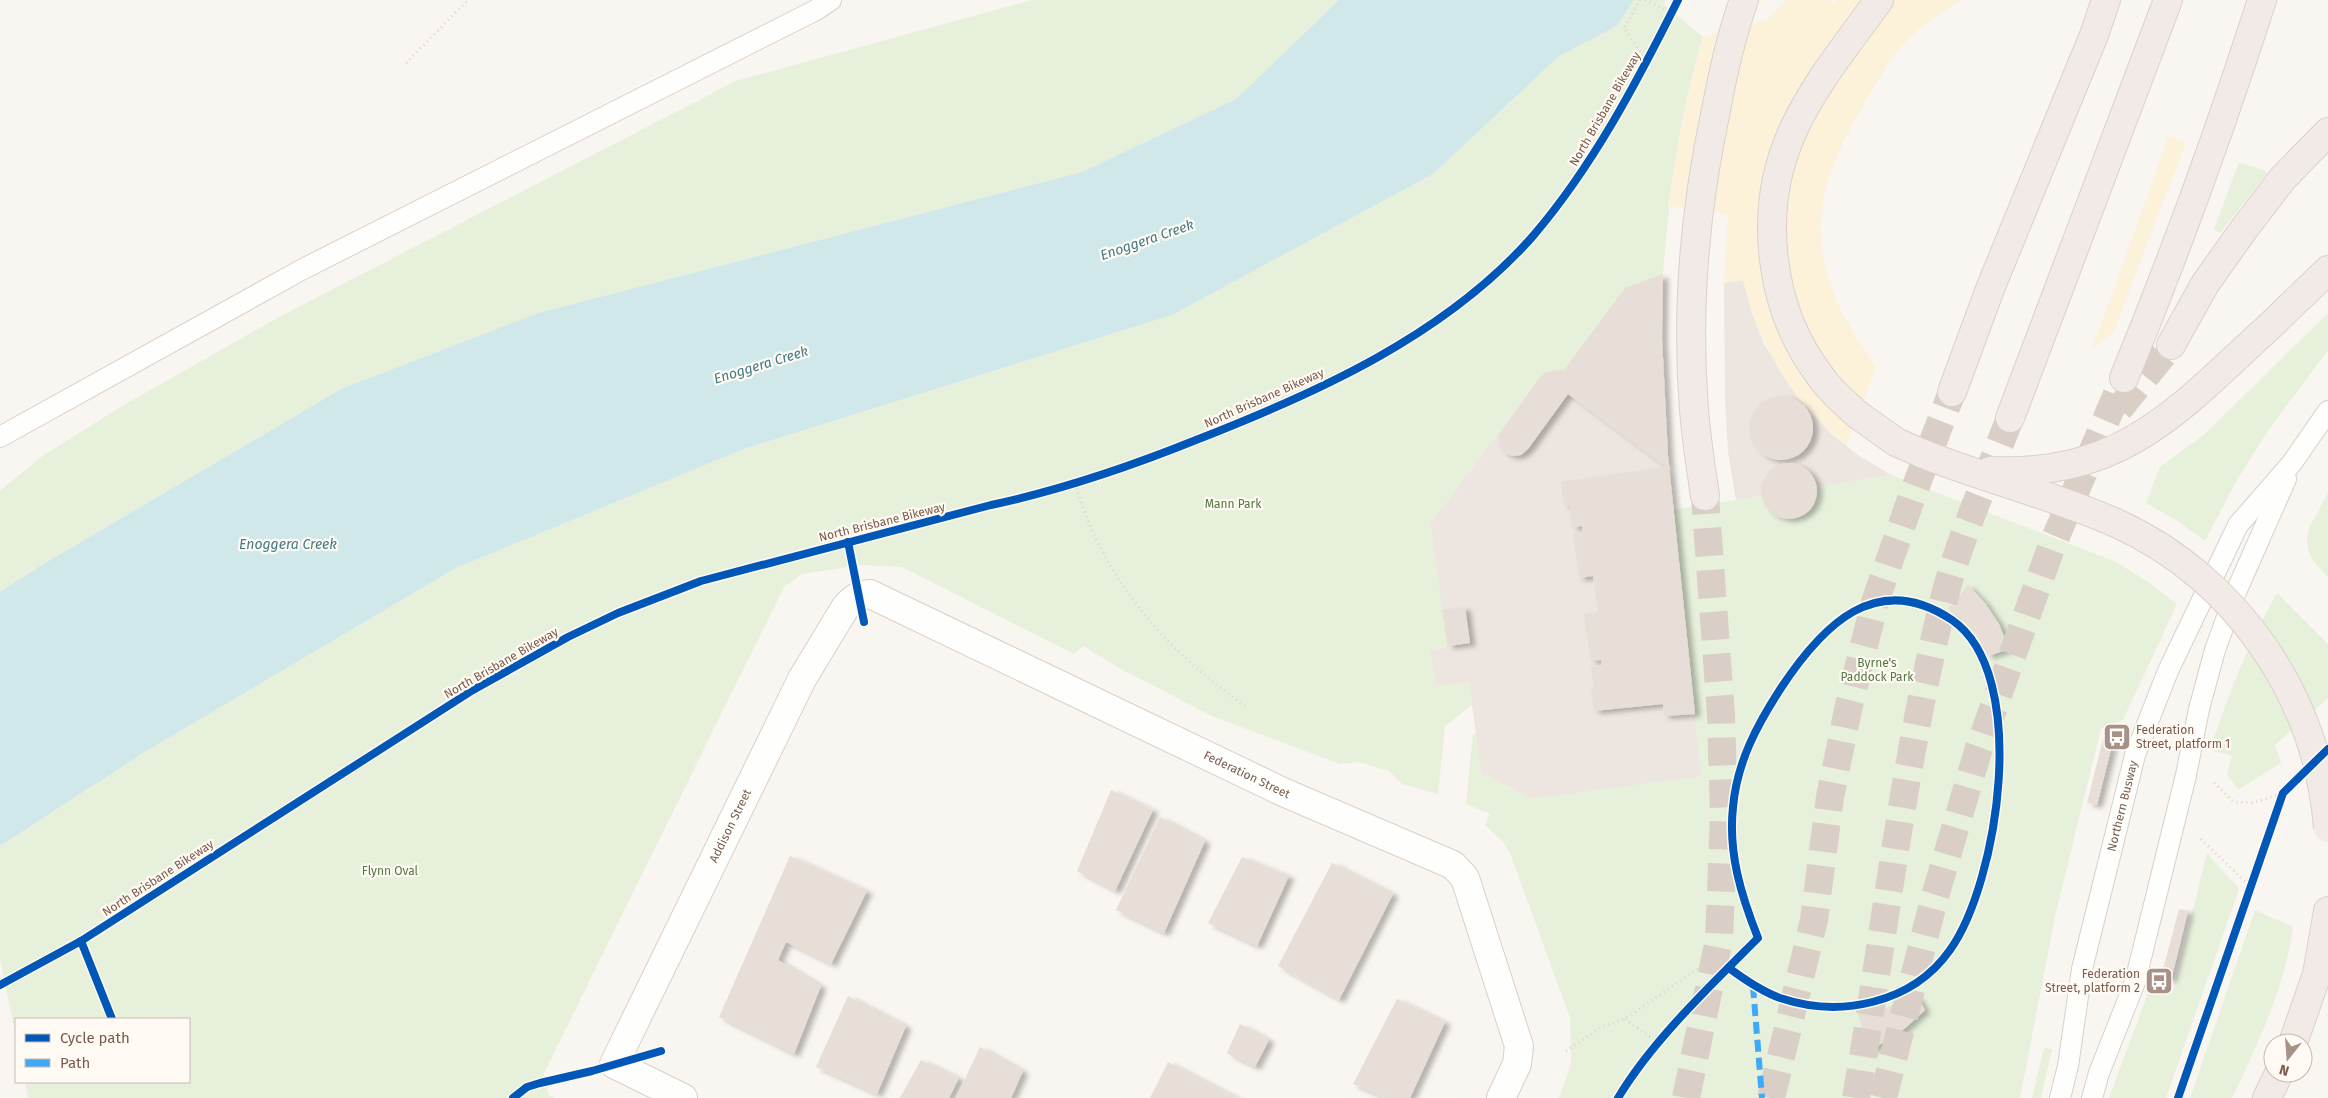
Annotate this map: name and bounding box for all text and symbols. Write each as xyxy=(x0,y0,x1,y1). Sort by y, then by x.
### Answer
street label: North Brisbane Bikeway xyxy=(1567,49,1643,169)
water label: Enoggera Creek xyxy=(1098,216,1196,264)
water label: Enoggera Creek xyxy=(712,342,811,387)
street label: North Brisbane Bikeway xyxy=(1202,365,1326,431)
park label: Mann Park xyxy=(1205,497,1262,511)
street label: North Brisbane Bikeway xyxy=(817,500,947,544)
water label: Enoggera Creek xyxy=(239,536,337,553)
street label: North Brisbane Bikeway xyxy=(441,625,561,701)
park label: Byrne's Paddock Park xyxy=(1841,656,1914,684)
bus stop icon: Federation Street, platform 1 xyxy=(2102,722,2132,752)
place label: Federation Street, platform 1 xyxy=(2136,723,2230,751)
street label: Federation Street xyxy=(1201,748,1293,801)
street label: Northern Busway xyxy=(2104,759,2140,853)
street label: Addison Street xyxy=(706,786,754,865)
street label: North Brisbane Bikeway xyxy=(100,837,216,919)
park label: Flynn Oval xyxy=(362,864,419,878)
bus stop icon: Federation Street, platform 2 xyxy=(2144,966,2174,996)
place label: Federation Street, platform 2 xyxy=(2045,967,2140,995)
legend xyxy=(15,1018,190,1083)
text: Cycle path xyxy=(60,1029,130,1047)
north arrow xyxy=(2263,1033,2313,1083)
text: Path xyxy=(60,1054,90,1072)
text: N xyxy=(2277,1060,2291,1079)

